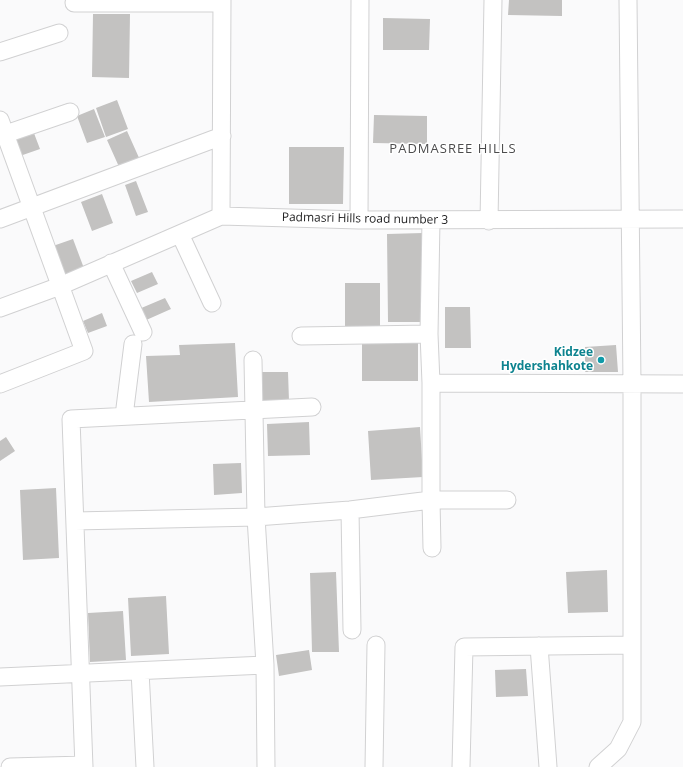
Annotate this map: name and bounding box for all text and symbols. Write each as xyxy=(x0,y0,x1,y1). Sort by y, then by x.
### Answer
district label: PADMASREE HILLS xyxy=(389,141,517,157)
street label: Padmasri Hills road number 3 xyxy=(282,210,448,228)
place label: Kidzee Hydershahkote xyxy=(501,346,593,374)
marker: Kidzee Hydershahkote xyxy=(596,355,606,365)

